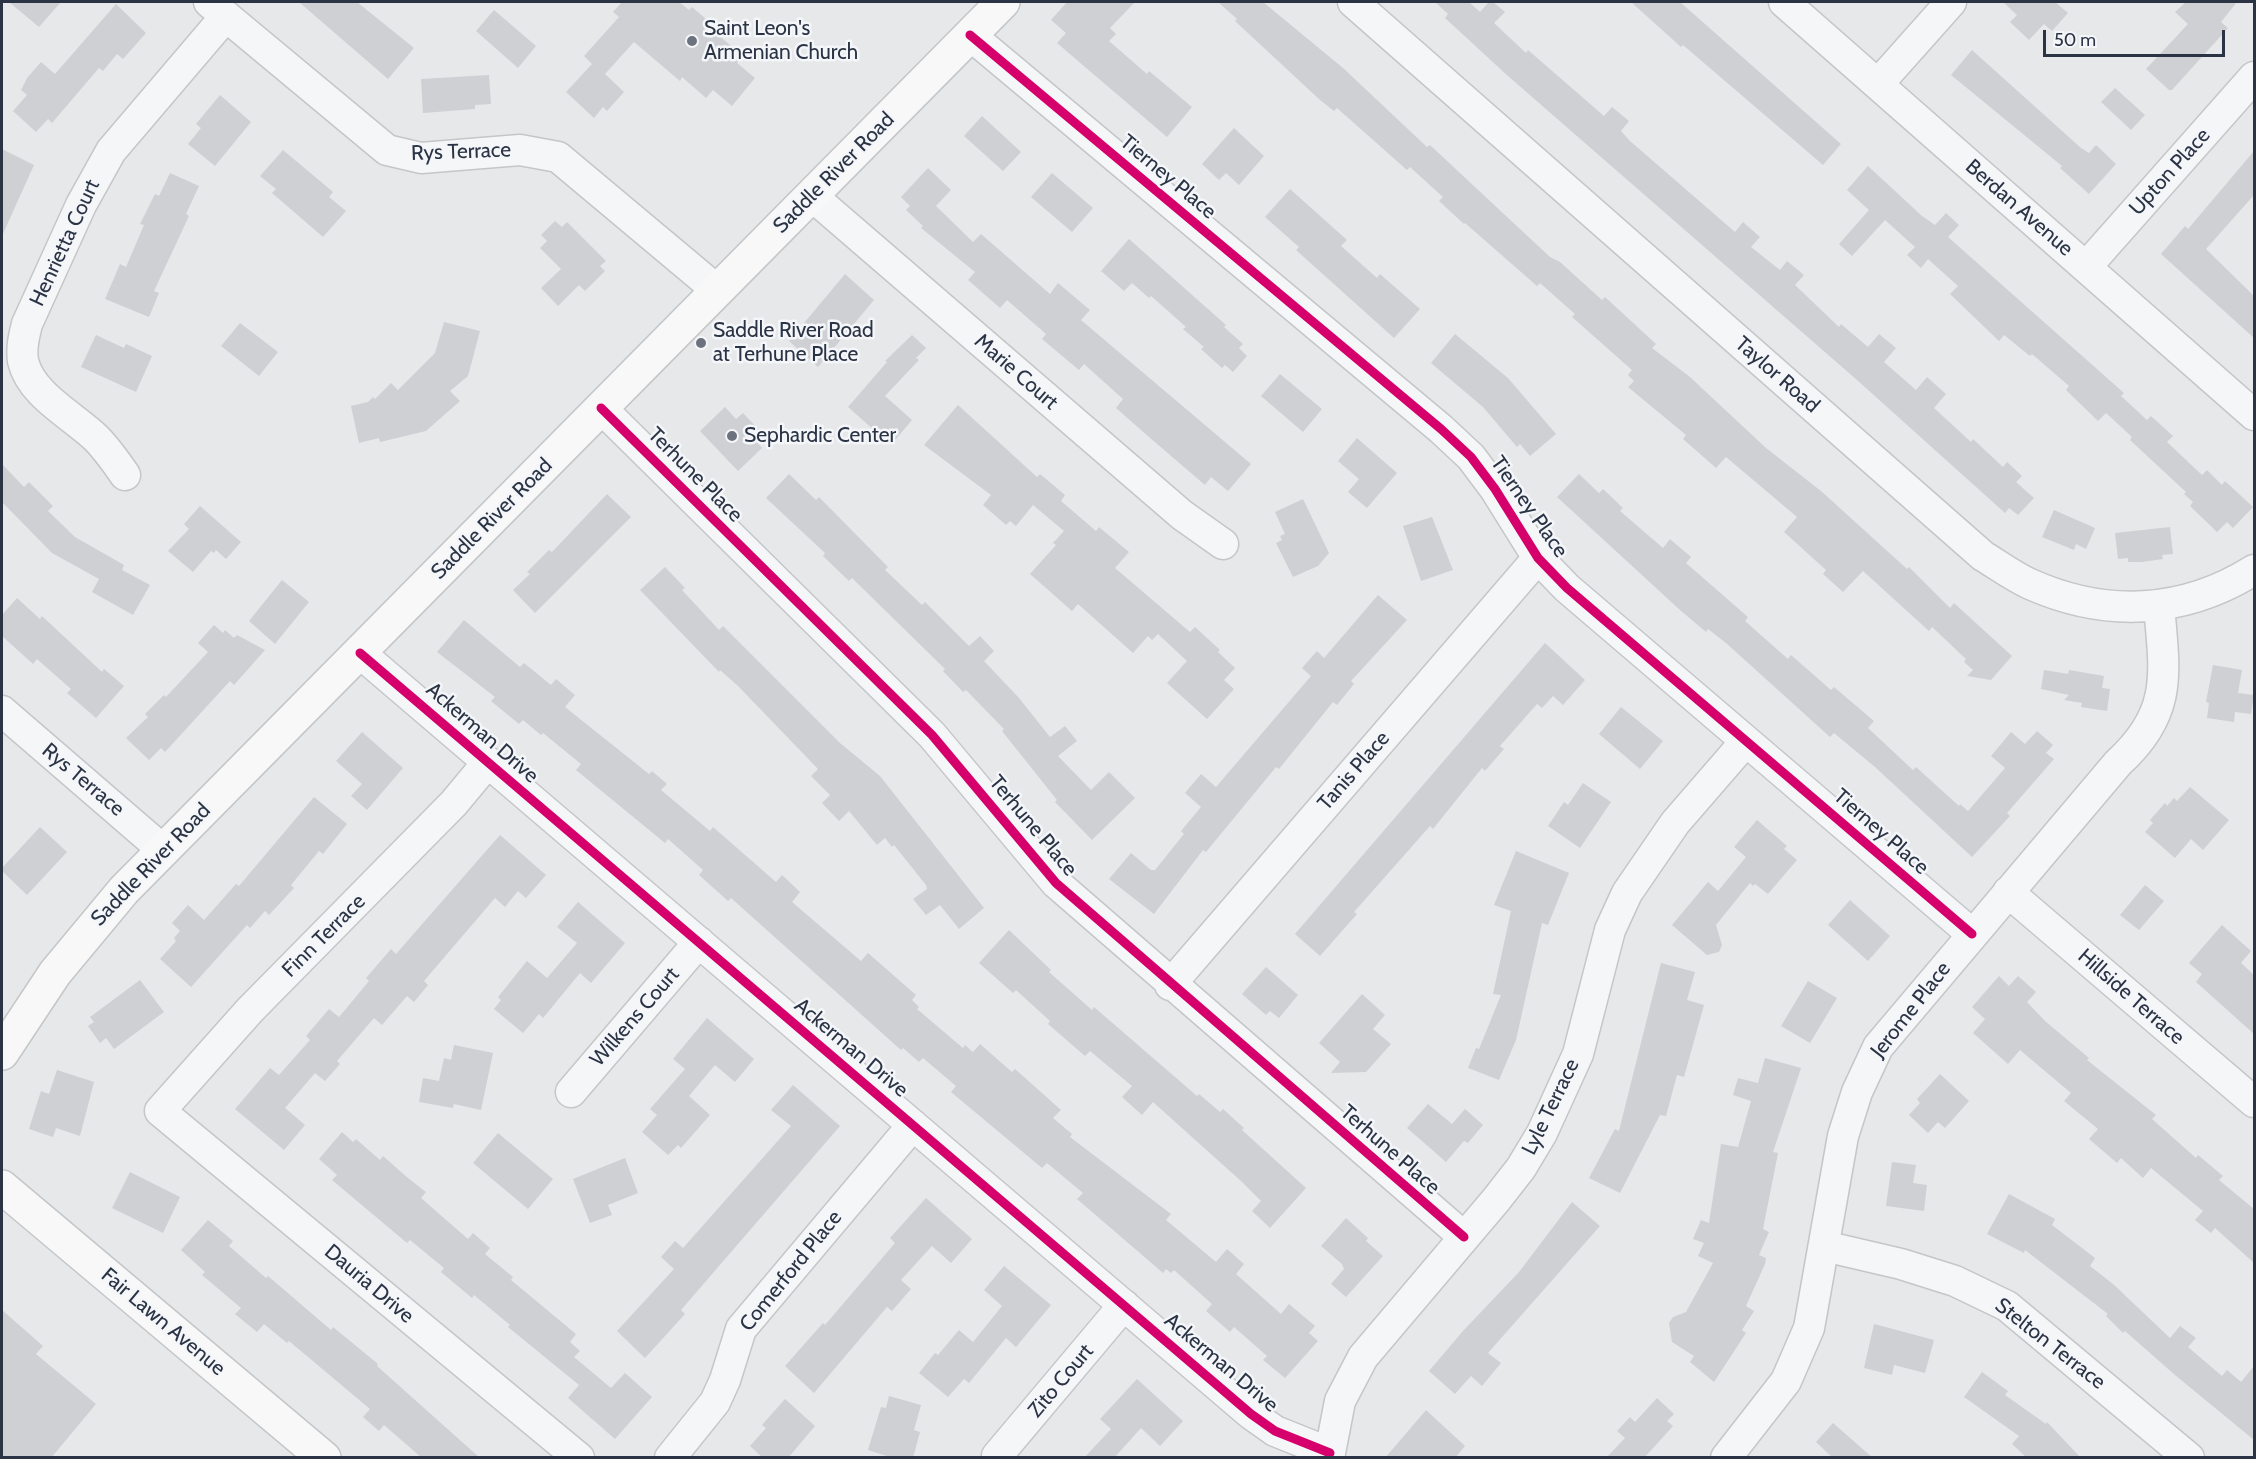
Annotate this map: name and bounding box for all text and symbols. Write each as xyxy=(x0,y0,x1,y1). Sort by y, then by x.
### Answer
place label: Saint Leon's Armenian Church xyxy=(704,16,858,66)
scale bar xyxy=(2046,18,2228,56)
text: 50 m xyxy=(2054,29,2096,51)
marker: Saint Leon's Armenian Church xyxy=(685,34,699,48)
street label: Saddle River Road xyxy=(768,107,900,239)
street label: Upton Place xyxy=(2124,123,2216,221)
street label: Tierney Place xyxy=(1115,130,1221,224)
street label: Rys Terrace xyxy=(411,138,511,166)
street label: Berdan Avenue xyxy=(1960,154,2078,262)
street label: Henrietta Court xyxy=(25,176,105,310)
place label: Saddle River Road at Terhune Place xyxy=(713,318,874,368)
street label: Marie Court xyxy=(969,329,1063,415)
street label: Taylor Road xyxy=(1730,332,1824,418)
marker: Saddle River Road at Terhune Place xyxy=(694,336,708,350)
street label: Terhune Place xyxy=(642,422,748,528)
place label: Sephardic Center xyxy=(744,423,896,449)
marker: Sephardic Center xyxy=(725,429,739,443)
street label: Tierney Place xyxy=(1485,452,1573,562)
street label: Saddle River Road xyxy=(426,453,558,585)
street label: Ackerman Drive xyxy=(421,677,543,789)
street label: Tanis Place xyxy=(1313,726,1395,816)
street label: Rys Terrace xyxy=(37,738,129,822)
street label: Terhune Place xyxy=(984,771,1082,881)
street label: Tierney Place xyxy=(1828,784,1934,880)
street label: Saddle River Road xyxy=(86,798,216,932)
street label: Finn Terrace xyxy=(277,889,371,983)
street label: Hillside Terrace xyxy=(2073,944,2189,1050)
street label: Jerome Place xyxy=(1866,957,1956,1063)
street label: Wilkens Court xyxy=(585,962,685,1072)
street label: Ackerman Drive xyxy=(789,993,913,1103)
street label: Lyle Terrace xyxy=(1517,1055,1585,1159)
street label: Terhune Place xyxy=(1335,1100,1445,1200)
street label: Comerford Place xyxy=(735,1206,847,1336)
street label: Dauria Drive xyxy=(319,1239,419,1329)
street label: Fair Lawn Avenue xyxy=(96,1263,230,1381)
street label: Stelton Terrace xyxy=(1990,1293,2110,1395)
street label: Ackerman Drive xyxy=(1159,1308,1283,1418)
street label: Zito Court xyxy=(1023,1339,1099,1423)

